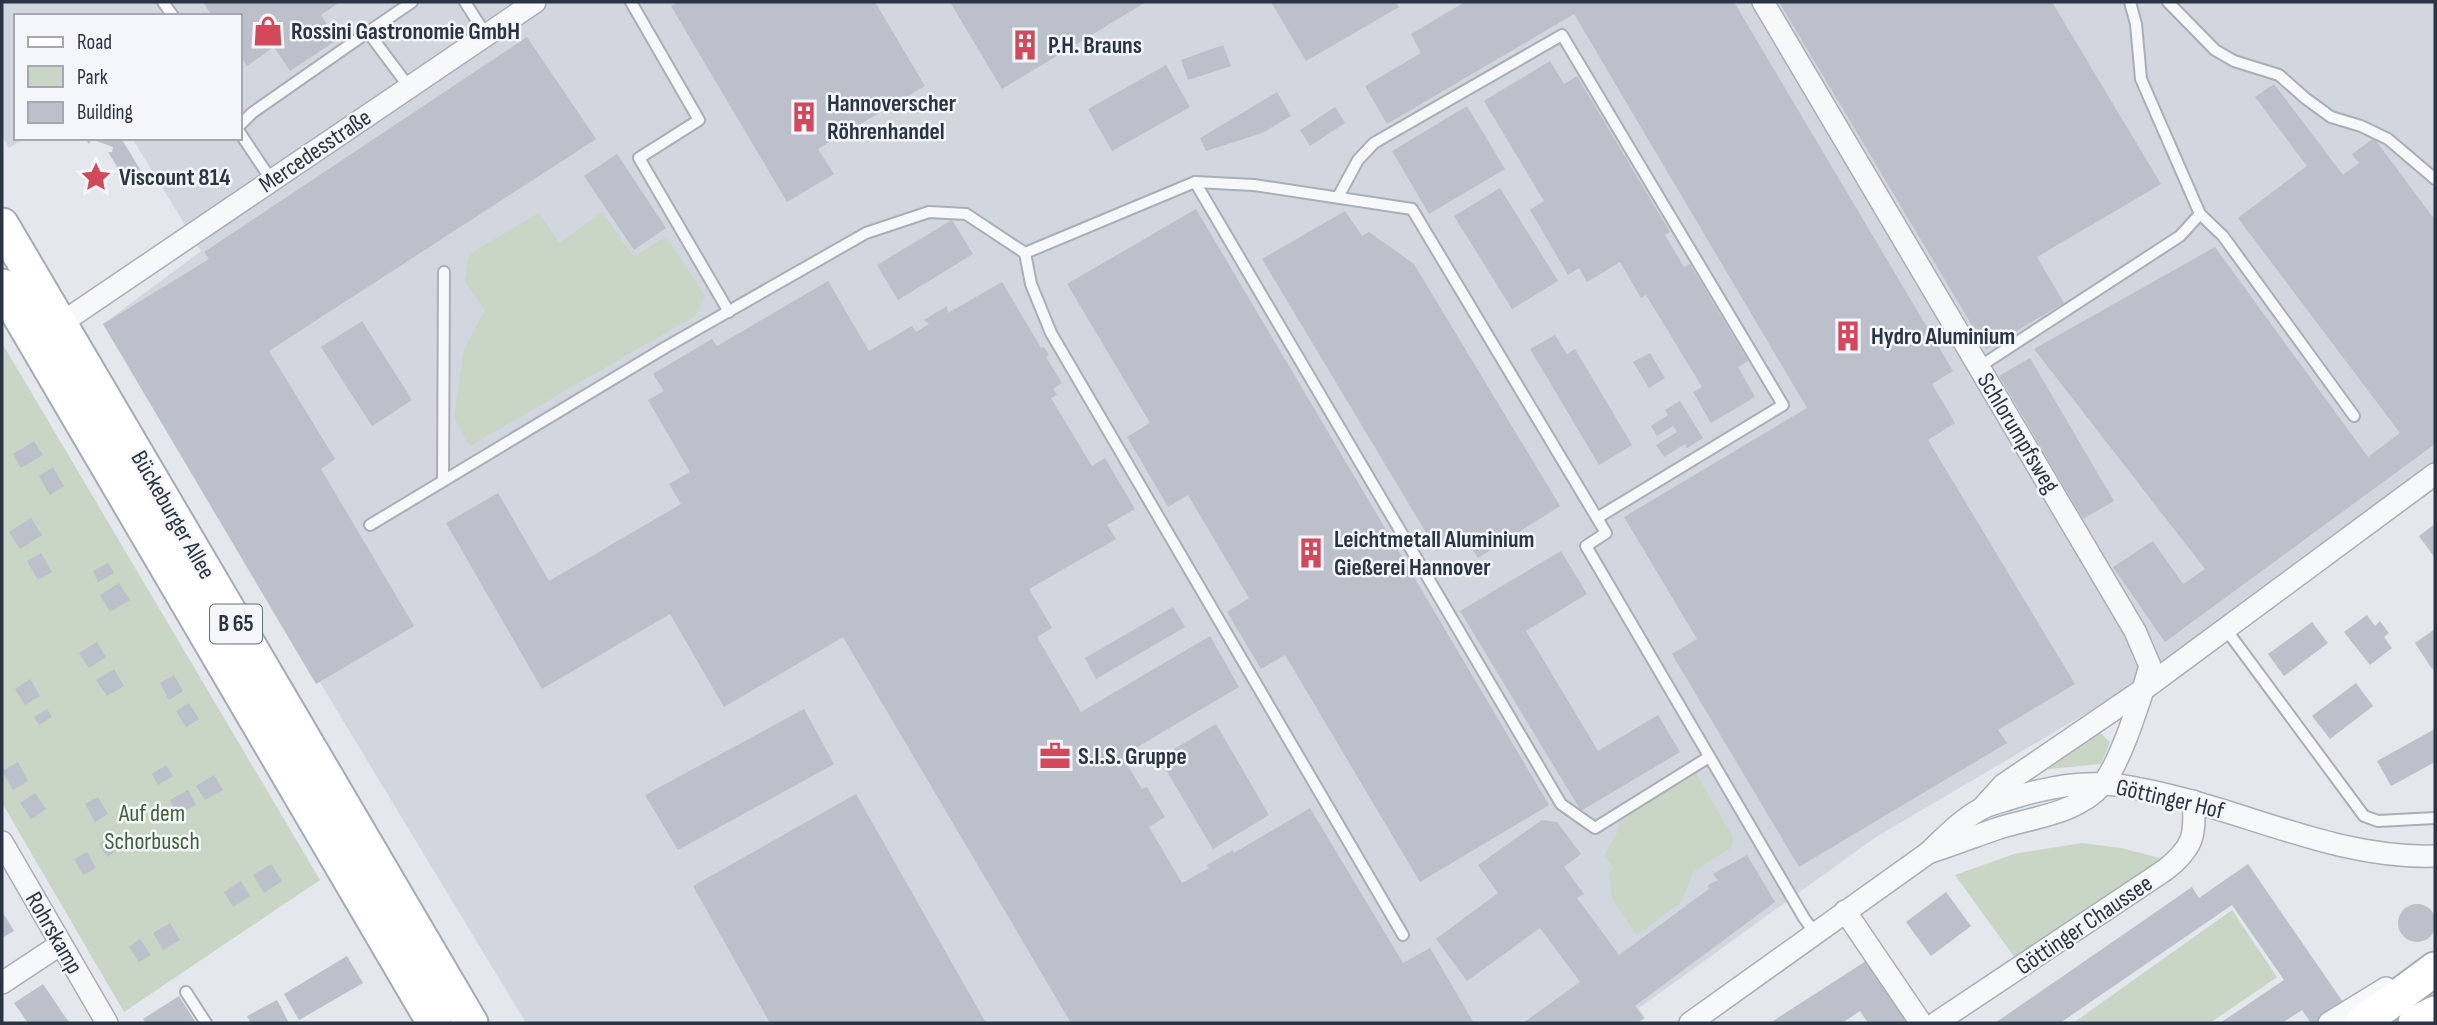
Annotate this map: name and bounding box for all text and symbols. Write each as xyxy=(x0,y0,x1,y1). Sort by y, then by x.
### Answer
legend xyxy=(14,14,242,140)
shop icon: Rossini Gastronomie GmbH xyxy=(251,14,285,48)
place label: Rossini Gastronomie GmbH xyxy=(291,17,520,46)
building icon: P.H. Brauns xyxy=(1008,28,1042,62)
text: Road xyxy=(77,30,112,55)
place label: P.H. Brauns xyxy=(1048,31,1142,60)
text: Park xyxy=(77,65,108,90)
place label: Hannoverscher Röhrenhandel xyxy=(827,89,957,146)
text: Building xyxy=(77,100,133,125)
building icon: Hannoverscher Röhrenhandel xyxy=(787,100,821,134)
street label: Mercedesstraße xyxy=(253,103,377,199)
place icon: Viscount 814 xyxy=(79,160,113,194)
place label: Viscount 814 xyxy=(119,163,230,192)
building icon: Hydro Aluminium xyxy=(1831,319,1865,353)
place label: Hydro Aluminium xyxy=(1871,322,2015,351)
street label: Schlorumpfsweg xyxy=(1971,368,2065,498)
street label: Bückeburger Allee xyxy=(125,446,221,584)
place label: Leichtmetall Aluminium Gießerei Hannover xyxy=(1334,525,1534,582)
building icon: Leichtmetall Aluminium Gießerei Hannover xyxy=(1294,536,1328,570)
road number: B 65 xyxy=(210,604,262,644)
office icon: S.I.S. Gruppe xyxy=(1038,739,1072,773)
place label: S.I.S. Gruppe xyxy=(1078,742,1187,771)
street label: Göttinger Hof xyxy=(2113,772,2228,826)
park label: Auf dem Schorbusch xyxy=(104,799,200,856)
street label: Göttinger Chaussee xyxy=(2010,869,2158,981)
street label: Rohrskamp xyxy=(19,887,89,979)

